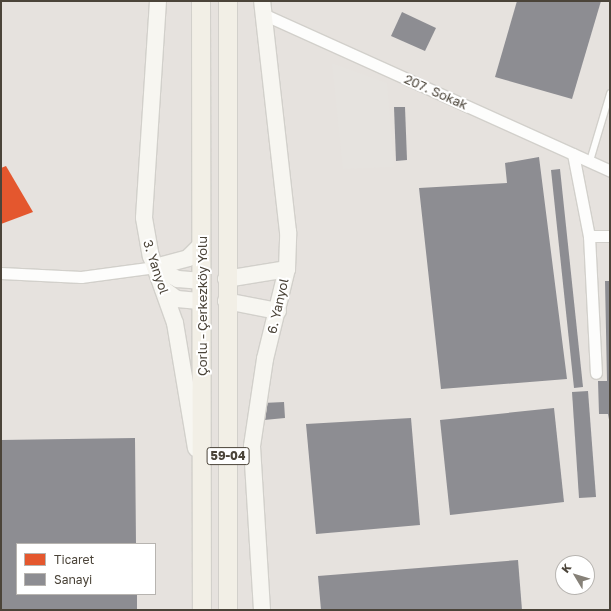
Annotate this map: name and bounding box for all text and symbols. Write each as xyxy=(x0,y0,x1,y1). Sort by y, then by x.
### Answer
street label: 207. Sokak xyxy=(402,71,470,113)
street label: Çorlu - Çerkezköy Yolu xyxy=(194,236,210,376)
street label: 3. Yanyol xyxy=(140,238,172,296)
street label: 6. Yanyol xyxy=(264,277,292,335)
road number: 59-04 xyxy=(206,446,250,466)
legend xyxy=(16,543,156,595)
text: Ticaret xyxy=(54,552,94,567)
north arrow xyxy=(555,555,595,595)
text: K xyxy=(558,561,574,575)
text: Sanayi xyxy=(54,572,92,587)

